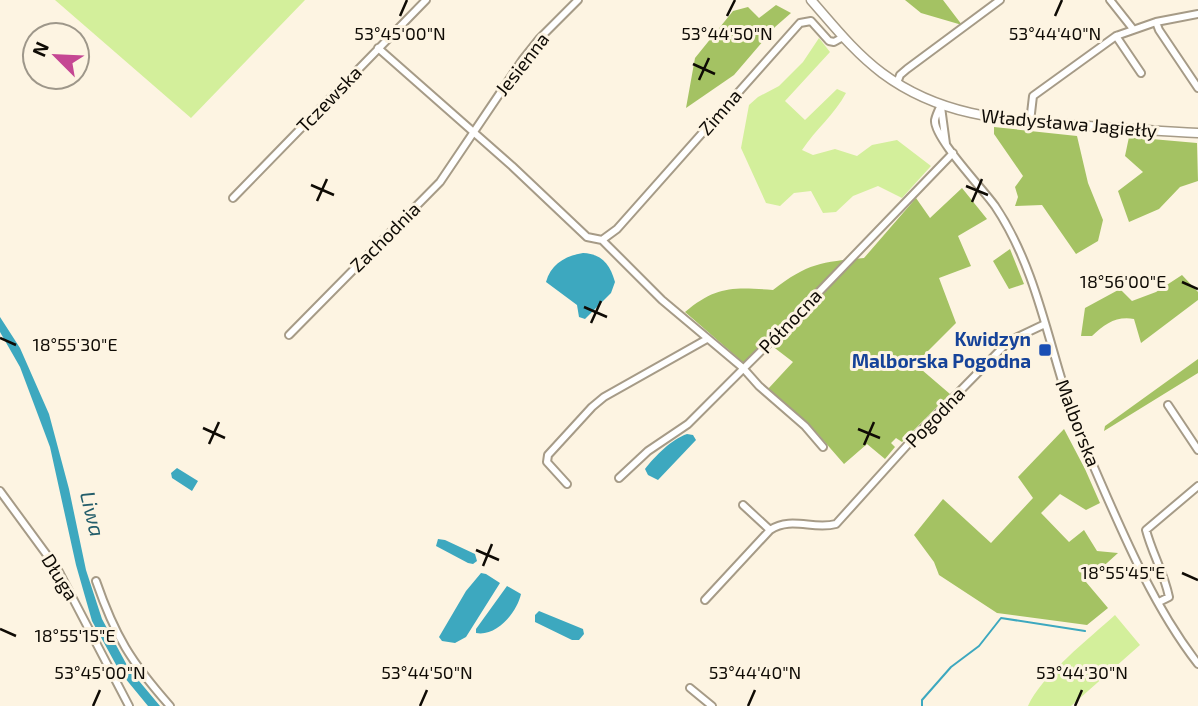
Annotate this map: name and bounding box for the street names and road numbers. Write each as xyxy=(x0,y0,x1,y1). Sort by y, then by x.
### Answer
street label: Jesienna xyxy=(490,28,553,100)
street label: Tczewska xyxy=(291,61,366,137)
street label: Zimna xyxy=(693,84,746,139)
street label: Władysława Jagiełły xyxy=(980,103,1158,142)
street label: Zachodnia xyxy=(345,197,424,276)
street label: Północna xyxy=(753,284,826,358)
street label: Malborska xyxy=(1051,376,1106,470)
street label: Pogodna xyxy=(900,381,969,452)
street label: Długa xyxy=(37,549,84,604)

